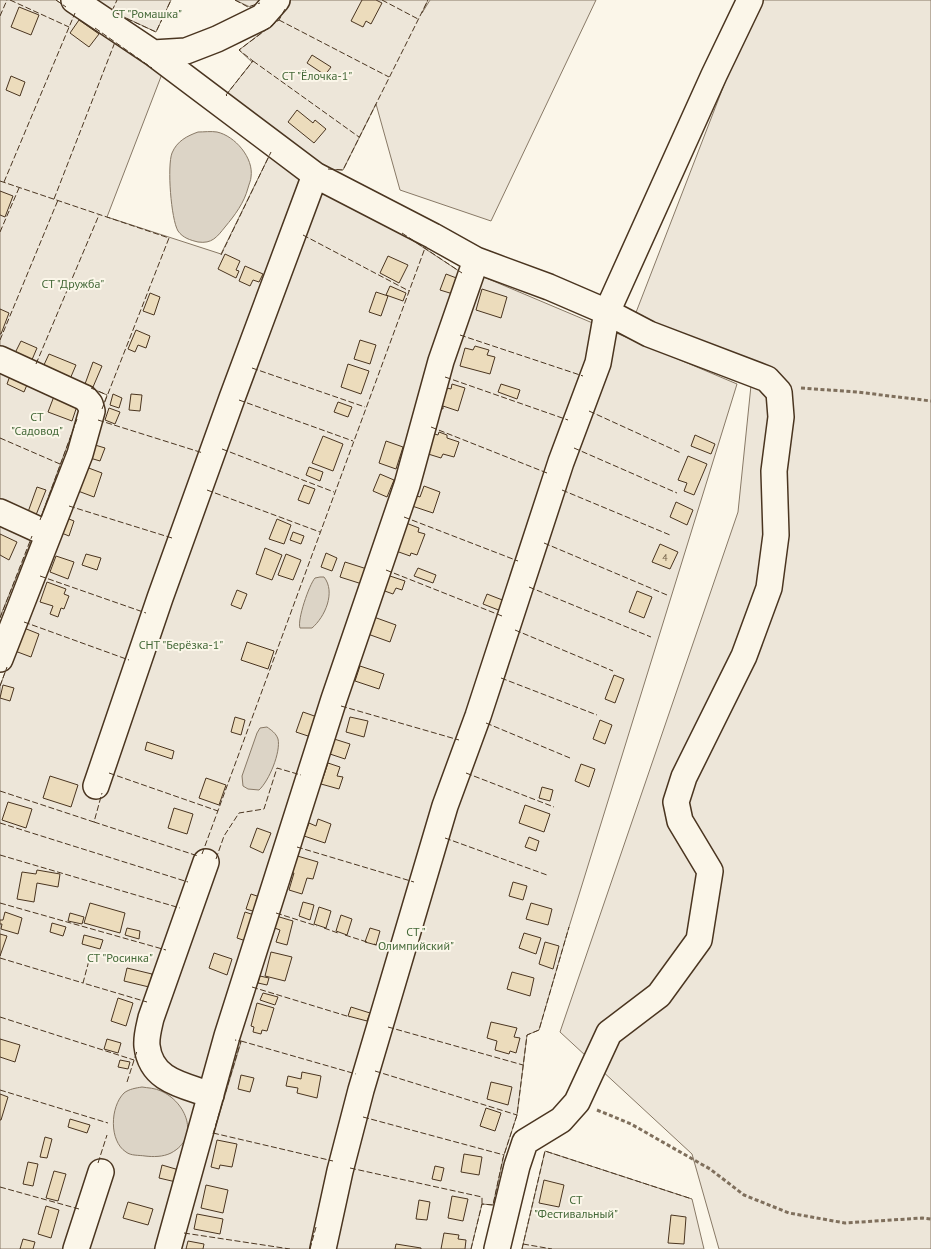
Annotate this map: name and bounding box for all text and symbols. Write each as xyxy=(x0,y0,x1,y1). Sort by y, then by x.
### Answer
park label: СТ "Ромашка" xyxy=(112,6,182,21)
park label: СТ "Ёлочка-1" xyxy=(282,68,352,83)
park label: СТ "Дружба" xyxy=(42,276,104,291)
park label: СТ "Садовод" xyxy=(11,409,63,438)
house number: 4 xyxy=(662,551,668,564)
park label: СНТ "Берёзка-1" xyxy=(139,637,223,652)
park label: СТ " Олимпийский" xyxy=(378,924,454,953)
park label: СТ "Росинка" xyxy=(87,950,153,965)
park label: СТ "Фестивальный" xyxy=(534,1192,618,1221)

